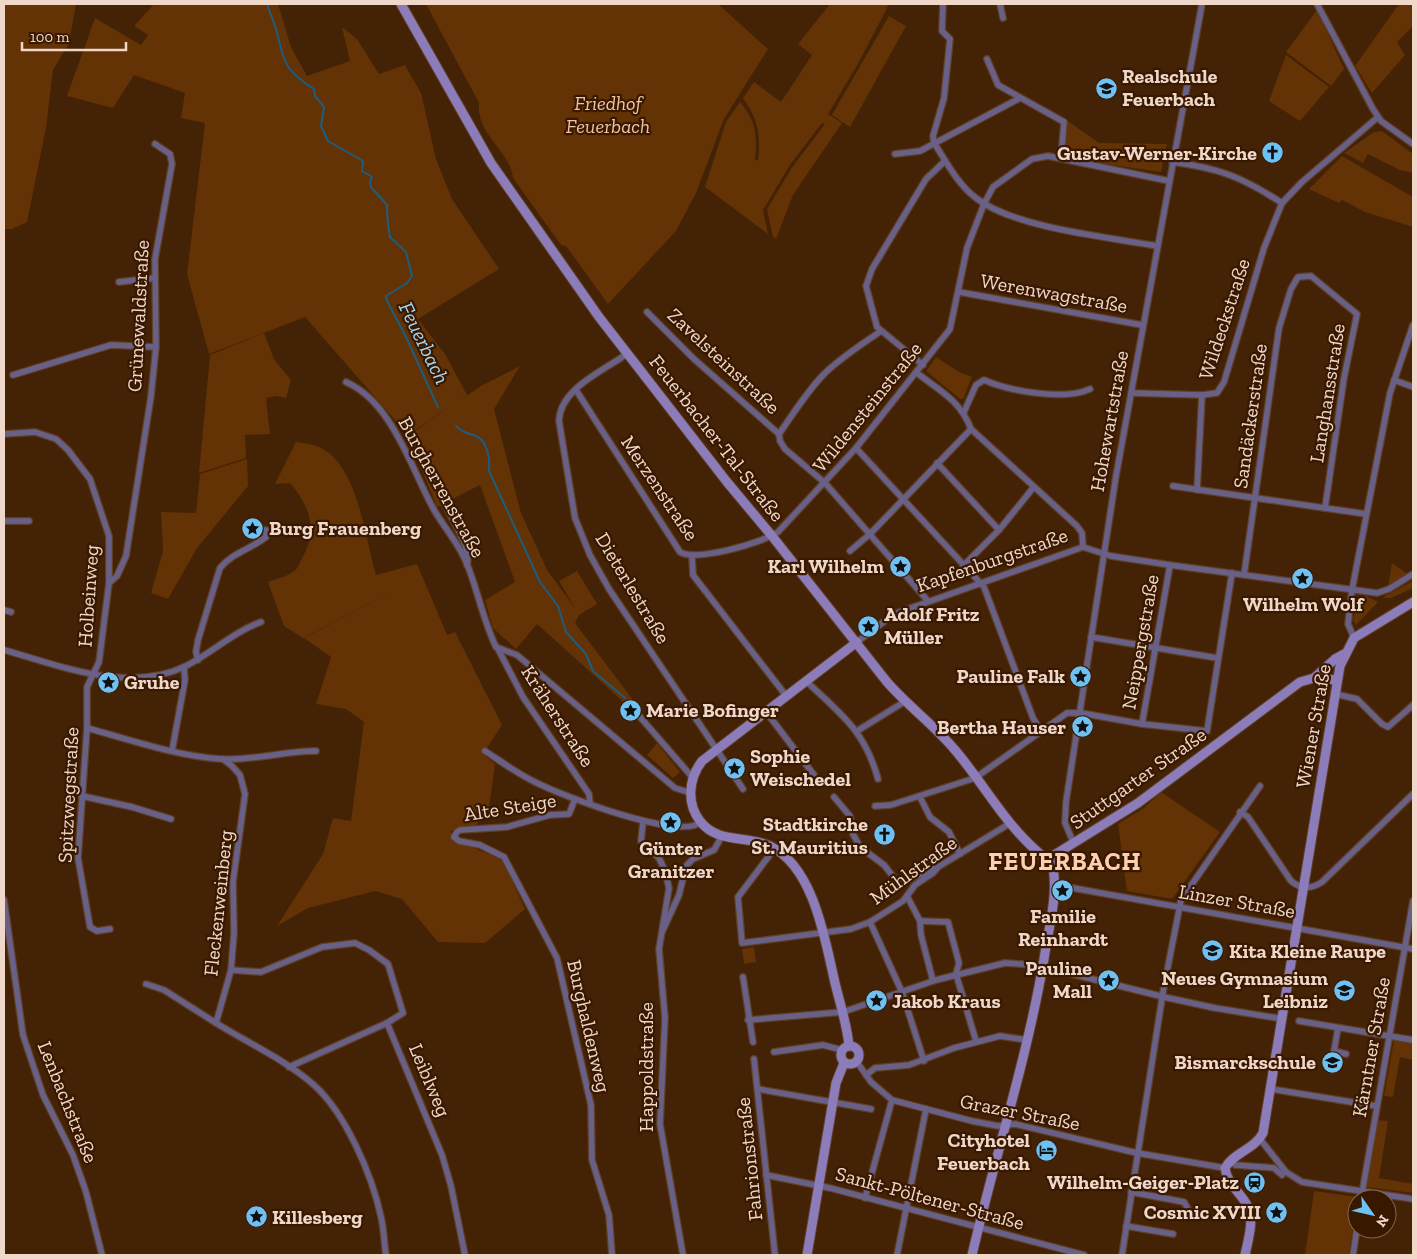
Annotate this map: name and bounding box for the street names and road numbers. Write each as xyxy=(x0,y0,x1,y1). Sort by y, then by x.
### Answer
street label: Grünewaldstraße xyxy=(122,239,154,393)
street label: Wildeckstraße xyxy=(1193,255,1255,383)
street label: Werenwagstraße xyxy=(979,268,1129,318)
street label: Zavelsteinstraße xyxy=(663,303,785,419)
street label: Langhansstraße xyxy=(1304,322,1350,464)
street label: Wildensteinstraße xyxy=(807,337,927,477)
street label: Sandäckerstraße xyxy=(1228,342,1272,490)
street label: Hohewartstraße xyxy=(1085,349,1133,493)
street label: Feuerbacher-Tal-Straße xyxy=(644,350,790,526)
street label: Burgherrenstraße xyxy=(393,412,491,562)
street label: Merzenstraße xyxy=(616,431,704,545)
street label: Kapfenburgstraße xyxy=(913,523,1071,597)
street label: Dieterlestraße xyxy=(590,528,676,648)
street label: Holbeinweg xyxy=(72,544,104,648)
street label: Neippergstraße xyxy=(1116,573,1164,711)
street label: Kräherstraße xyxy=(516,661,600,771)
street label: Wiener Straße xyxy=(1290,662,1336,790)
street label: Stuttgarter Straße xyxy=(1065,722,1211,834)
street label: Spitzwegstraße xyxy=(52,726,84,864)
street label: Alte Steige xyxy=(462,788,558,826)
street label: Fleckenweinberg xyxy=(198,829,238,977)
street label: Mühlstraße xyxy=(865,830,961,910)
street label: Linzer Straße xyxy=(1177,879,1297,923)
street label: Burghaldenweg xyxy=(562,957,616,1095)
street label: Kärntner Straße xyxy=(1347,975,1395,1119)
street label: Happoldstraße xyxy=(634,1002,658,1132)
street label: Lenbachstraße xyxy=(33,1038,103,1166)
street label: Leiblweg xyxy=(404,1040,456,1120)
street label: Grazer Straße xyxy=(958,1089,1082,1135)
street label: Fahrionstraße xyxy=(731,1096,767,1222)
street label: Sankt-Pöltener-Straße xyxy=(833,1161,1027,1235)

